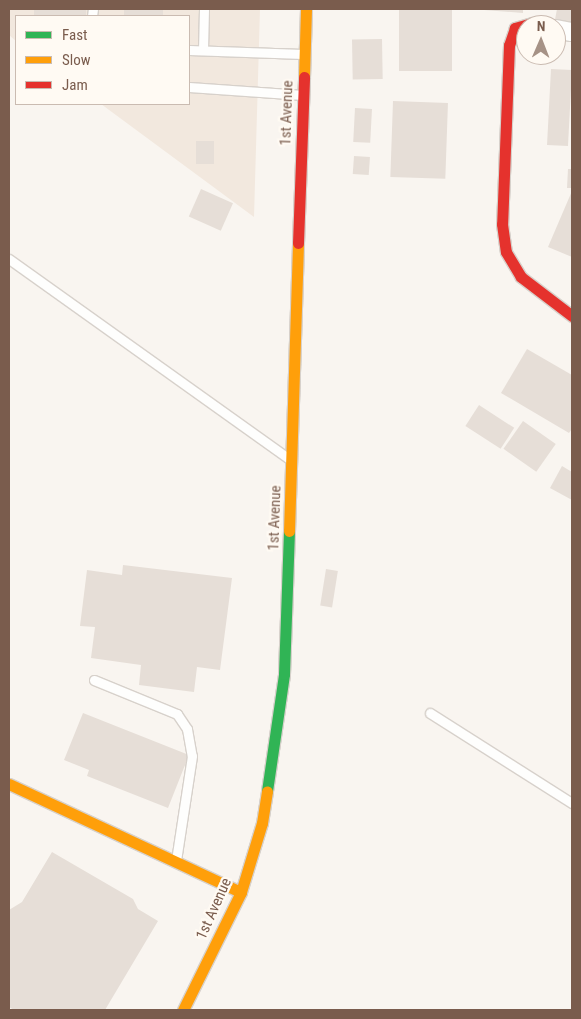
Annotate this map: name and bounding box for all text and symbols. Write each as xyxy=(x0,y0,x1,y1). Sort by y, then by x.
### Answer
legend xyxy=(15,15,190,105)
north arrow xyxy=(516,15,566,65)
text: N xyxy=(537,18,546,34)
text: Fast xyxy=(62,26,87,44)
text: Slow xyxy=(62,51,91,69)
text: Jam xyxy=(62,76,88,94)
street label: 1st Avenue xyxy=(277,80,297,146)
street label: 1st Avenue xyxy=(265,485,285,551)
street label: 1st Avenue xyxy=(192,876,236,942)

